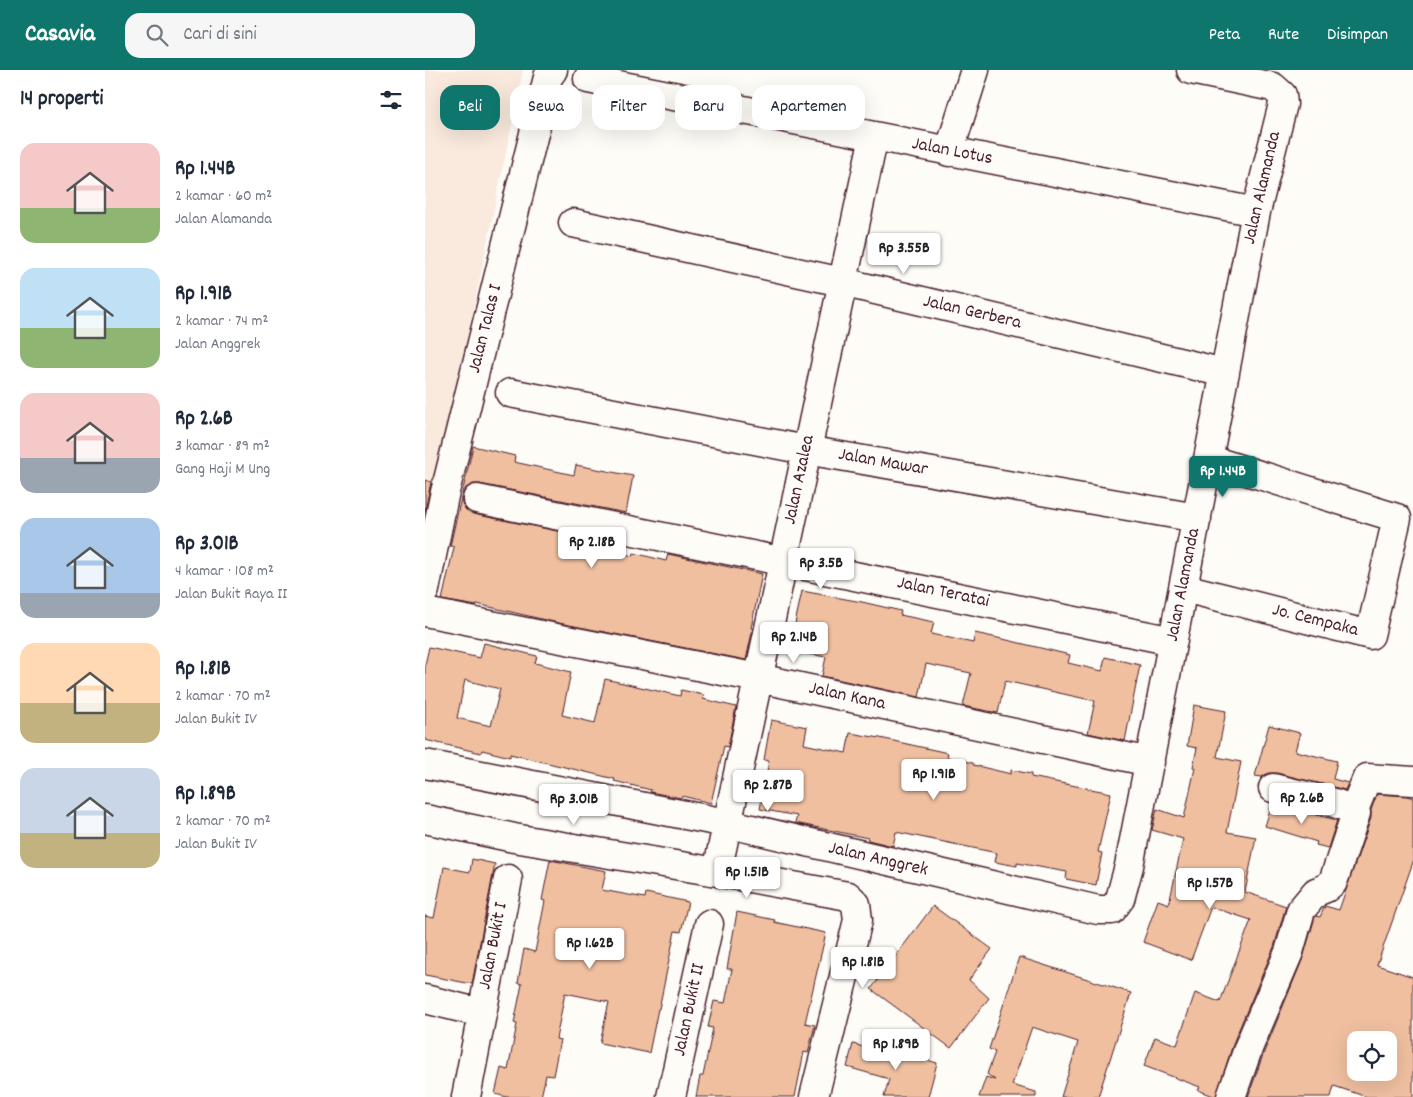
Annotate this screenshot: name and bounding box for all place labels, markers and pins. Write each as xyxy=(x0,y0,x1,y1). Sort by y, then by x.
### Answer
pin: Rp 3.55B xyxy=(852,232,956,275)
pin: Rp 1.44B xyxy=(1171,456,1275,498)
pin: Rp 2.18B xyxy=(540,526,644,569)
pin: Rp 3.5B xyxy=(775,548,867,590)
pin: Rp 2.14B xyxy=(742,622,846,664)
pin: Rp 1.91B xyxy=(882,758,986,801)
pin: Rp 2.87B xyxy=(716,770,820,812)
pin: Rp 2.6B xyxy=(1256,782,1348,825)
pin: Rp 3.01B xyxy=(522,784,626,826)
pin: Rp 1.51B xyxy=(695,856,799,899)
pin: Rp 1.57B xyxy=(1158,868,1262,910)
pin: Rp 1.62B xyxy=(538,928,642,970)
pin: Rp 1.81B xyxy=(811,946,915,989)
pin: Rp 1.89B xyxy=(844,1028,948,1071)

